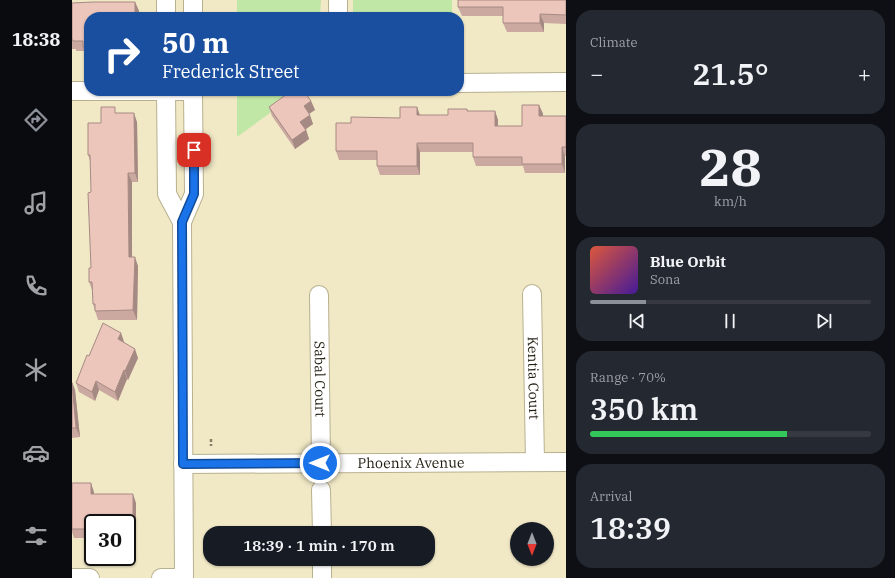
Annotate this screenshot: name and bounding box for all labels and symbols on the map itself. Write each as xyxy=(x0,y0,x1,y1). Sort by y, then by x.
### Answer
pin xyxy=(177,133,211,167)
street label: Kentia Court xyxy=(524,336,543,420)
street label: Sabal Court xyxy=(311,341,329,417)
position arrow xyxy=(299,442,341,484)
street label: Phoenix Avenue xyxy=(358,454,464,472)
speed limit sign: 30 xyxy=(84,514,136,566)
north arrow xyxy=(510,522,554,566)

